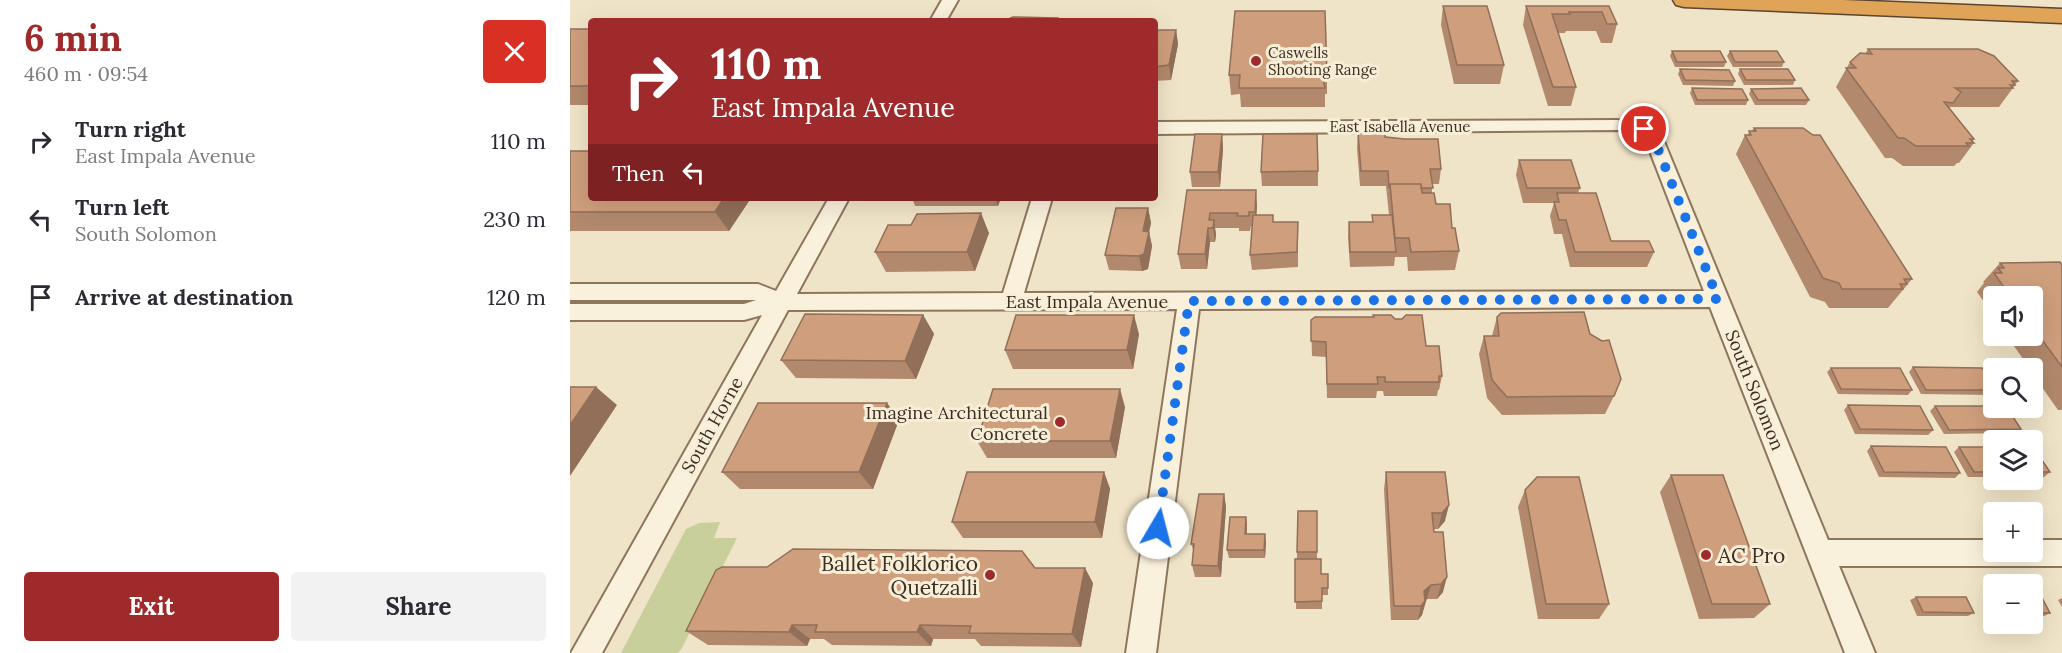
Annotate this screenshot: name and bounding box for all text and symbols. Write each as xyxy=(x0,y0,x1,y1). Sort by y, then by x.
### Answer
text: 6 min xyxy=(24,15,122,61)
button: close xyxy=(483,20,546,83)
text: 110 m xyxy=(711,37,822,91)
icon: right xyxy=(612,42,690,120)
place label: Caswells Shooting Range xyxy=(1268,43,1377,79)
marker: Caswells Shooting Range xyxy=(1249,54,1263,68)
text: 460 m · 09:54 xyxy=(24,61,148,86)
text: East Impala Avenue xyxy=(711,90,955,124)
pin xyxy=(1618,103,1669,154)
icon: arrive xyxy=(1627,112,1660,145)
text: Turn right xyxy=(75,115,186,143)
street label: East Isabella Avenue xyxy=(1330,117,1470,136)
icon: right xyxy=(24,125,57,158)
text: 110 m xyxy=(491,127,546,155)
text: East Impala Avenue xyxy=(75,143,256,168)
icon: left xyxy=(677,156,710,189)
text: Then xyxy=(612,159,665,187)
text: Turn left xyxy=(75,193,169,221)
icon: left xyxy=(24,203,57,236)
text: 230 m xyxy=(483,205,546,233)
text: South Solomon xyxy=(75,221,217,246)
icon: arrive xyxy=(24,281,57,314)
text: Arrive at destination xyxy=(75,283,293,311)
text: 120 m xyxy=(487,283,546,311)
map controls xyxy=(1983,286,2043,634)
button: sound xyxy=(1983,286,2043,346)
street label: East Impala Avenue xyxy=(1006,290,1169,313)
street label: South Solomon xyxy=(1720,326,1790,454)
button: search xyxy=(1983,358,2043,418)
street label: South Horne xyxy=(676,373,748,477)
place label: Imagine Architectural Concrete xyxy=(866,401,1048,445)
marker: Imagine Architectural Concrete xyxy=(1053,415,1067,429)
button: layers xyxy=(1983,430,2043,490)
position arrow xyxy=(1126,496,1190,560)
button: + xyxy=(1983,502,2043,562)
place label: AC Pro xyxy=(1717,542,1785,569)
marker: AC Pro xyxy=(1699,548,1713,562)
place label: Ballet Folklorico Quetzalli xyxy=(821,550,978,601)
marker: Ballet Folklorico Quetzalli xyxy=(983,568,997,582)
button: Exit xyxy=(24,572,279,641)
button: Share xyxy=(291,572,546,641)
button: − xyxy=(1983,574,2043,634)

